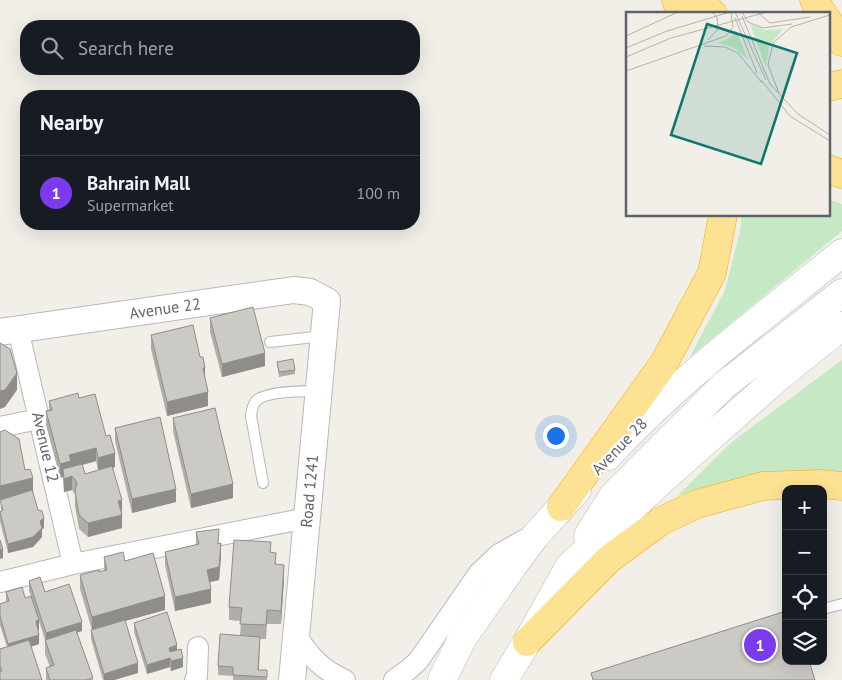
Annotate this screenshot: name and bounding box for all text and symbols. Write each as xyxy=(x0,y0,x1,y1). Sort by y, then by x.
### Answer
inset map xyxy=(626,12,830,216)
search box xyxy=(20,20,420,75)
icon: search xyxy=(38,34,66,62)
text: Search here xyxy=(78,36,174,60)
text: Nearby xyxy=(40,109,103,136)
text: Bahrain Mall xyxy=(87,171,190,195)
text: 1 xyxy=(51,183,61,203)
text: 100 m xyxy=(357,183,400,203)
text: Supermarket xyxy=(87,195,174,215)
street label: Avenue 22 xyxy=(128,293,202,323)
street label: Avenue 12 xyxy=(28,410,64,484)
street label: Avenue 28 xyxy=(587,413,651,479)
your location xyxy=(543,423,569,449)
street label: Road 1241 xyxy=(296,454,322,528)
map controls xyxy=(782,485,827,665)
button: + xyxy=(782,485,827,530)
button: − xyxy=(782,530,827,575)
button: locate xyxy=(782,575,827,620)
button: layers xyxy=(782,620,827,665)
pin: 1 xyxy=(744,626,776,664)

